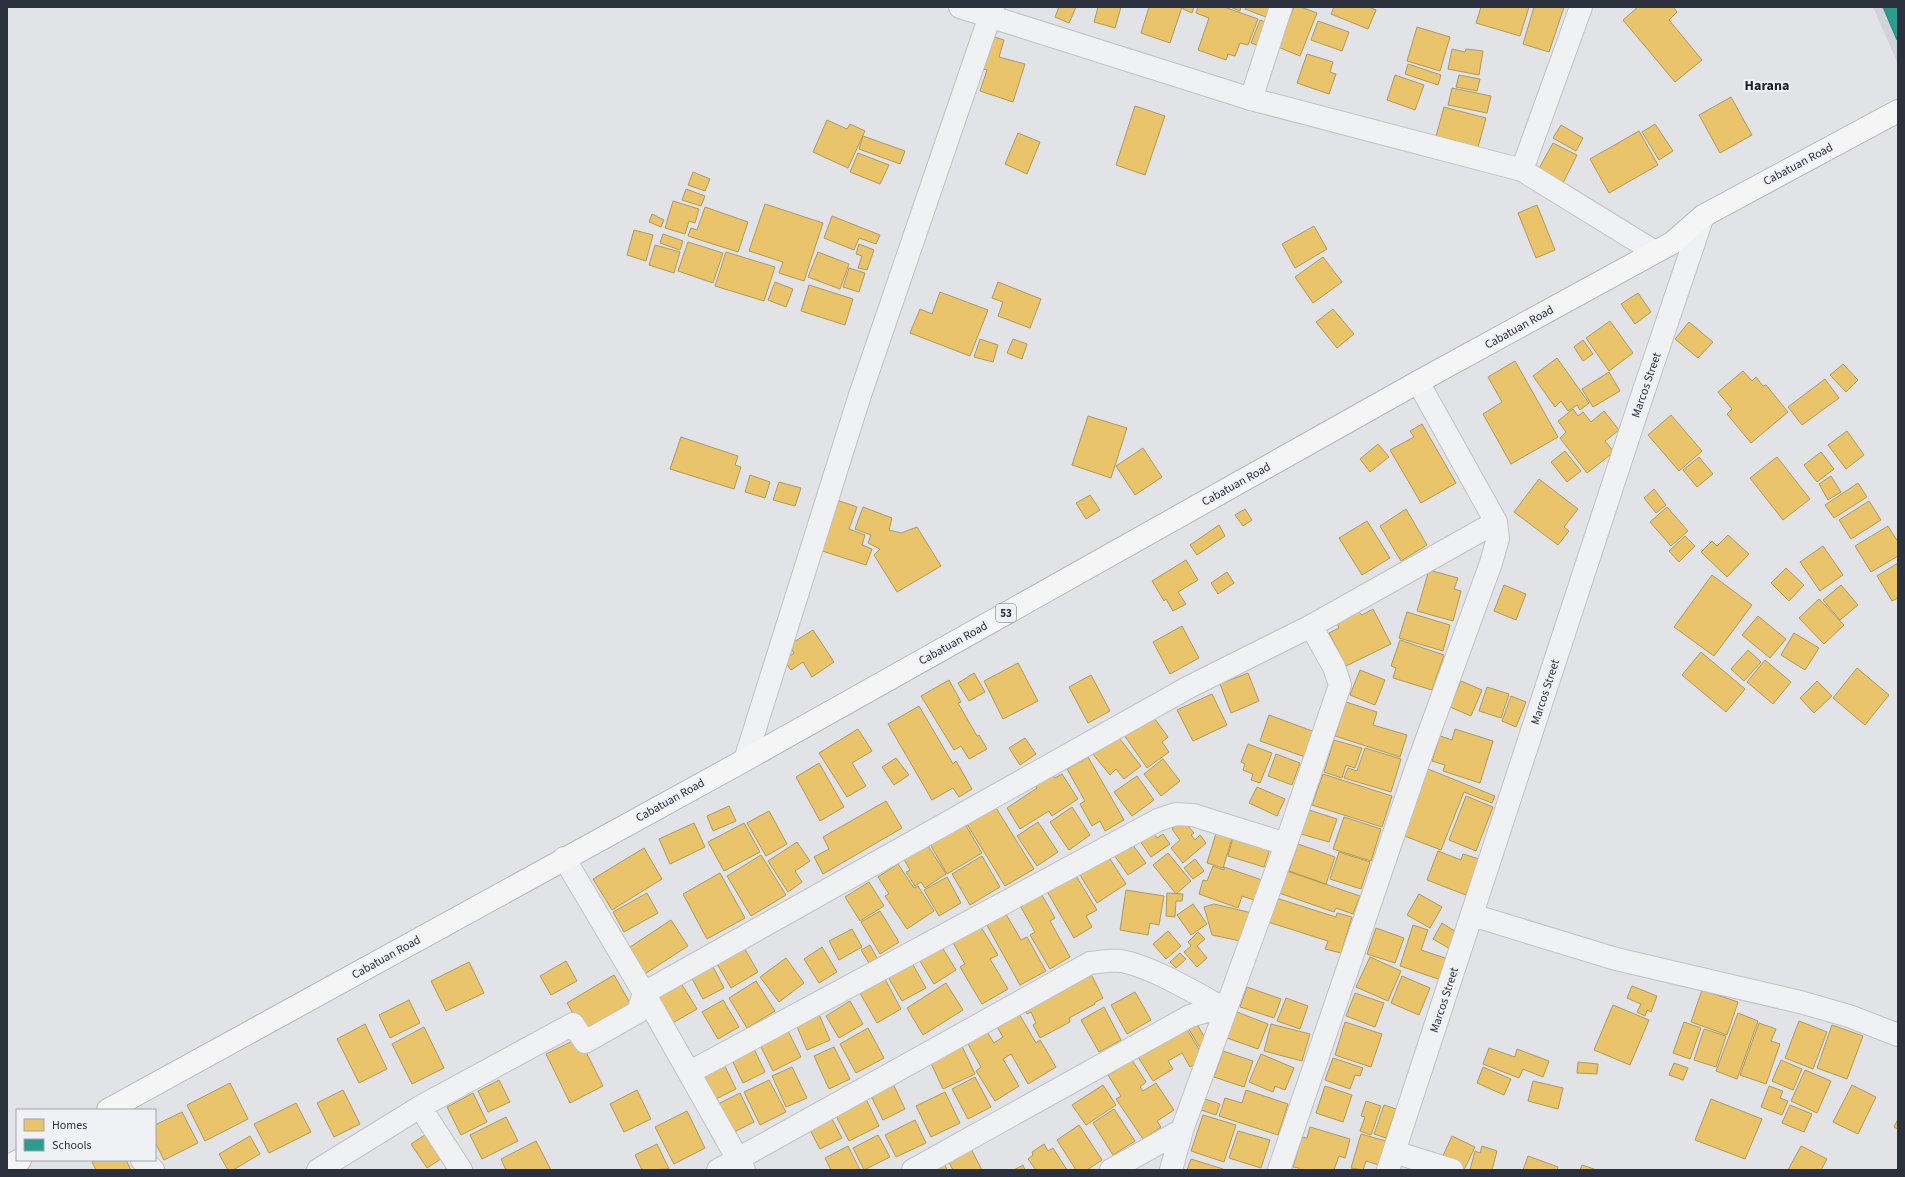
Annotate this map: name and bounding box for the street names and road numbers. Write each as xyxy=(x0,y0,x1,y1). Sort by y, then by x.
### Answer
street label: Cabatuan Road xyxy=(1760,139,1836,190)
street label: Cabatuan Road xyxy=(1482,301,1557,353)
street label: Marcos Street xyxy=(1627,350,1666,420)
street label: Cabatuan Road xyxy=(1199,458,1274,510)
road number: 53 xyxy=(996,604,1016,622)
street label: Cabatuan Road xyxy=(916,617,991,669)
street label: Marcos Street xyxy=(1527,657,1564,727)
street label: Cabatuan Road xyxy=(633,774,708,826)
street label: Cabatuan Road xyxy=(349,931,424,983)
street label: Marcos Street xyxy=(1426,965,1463,1035)

